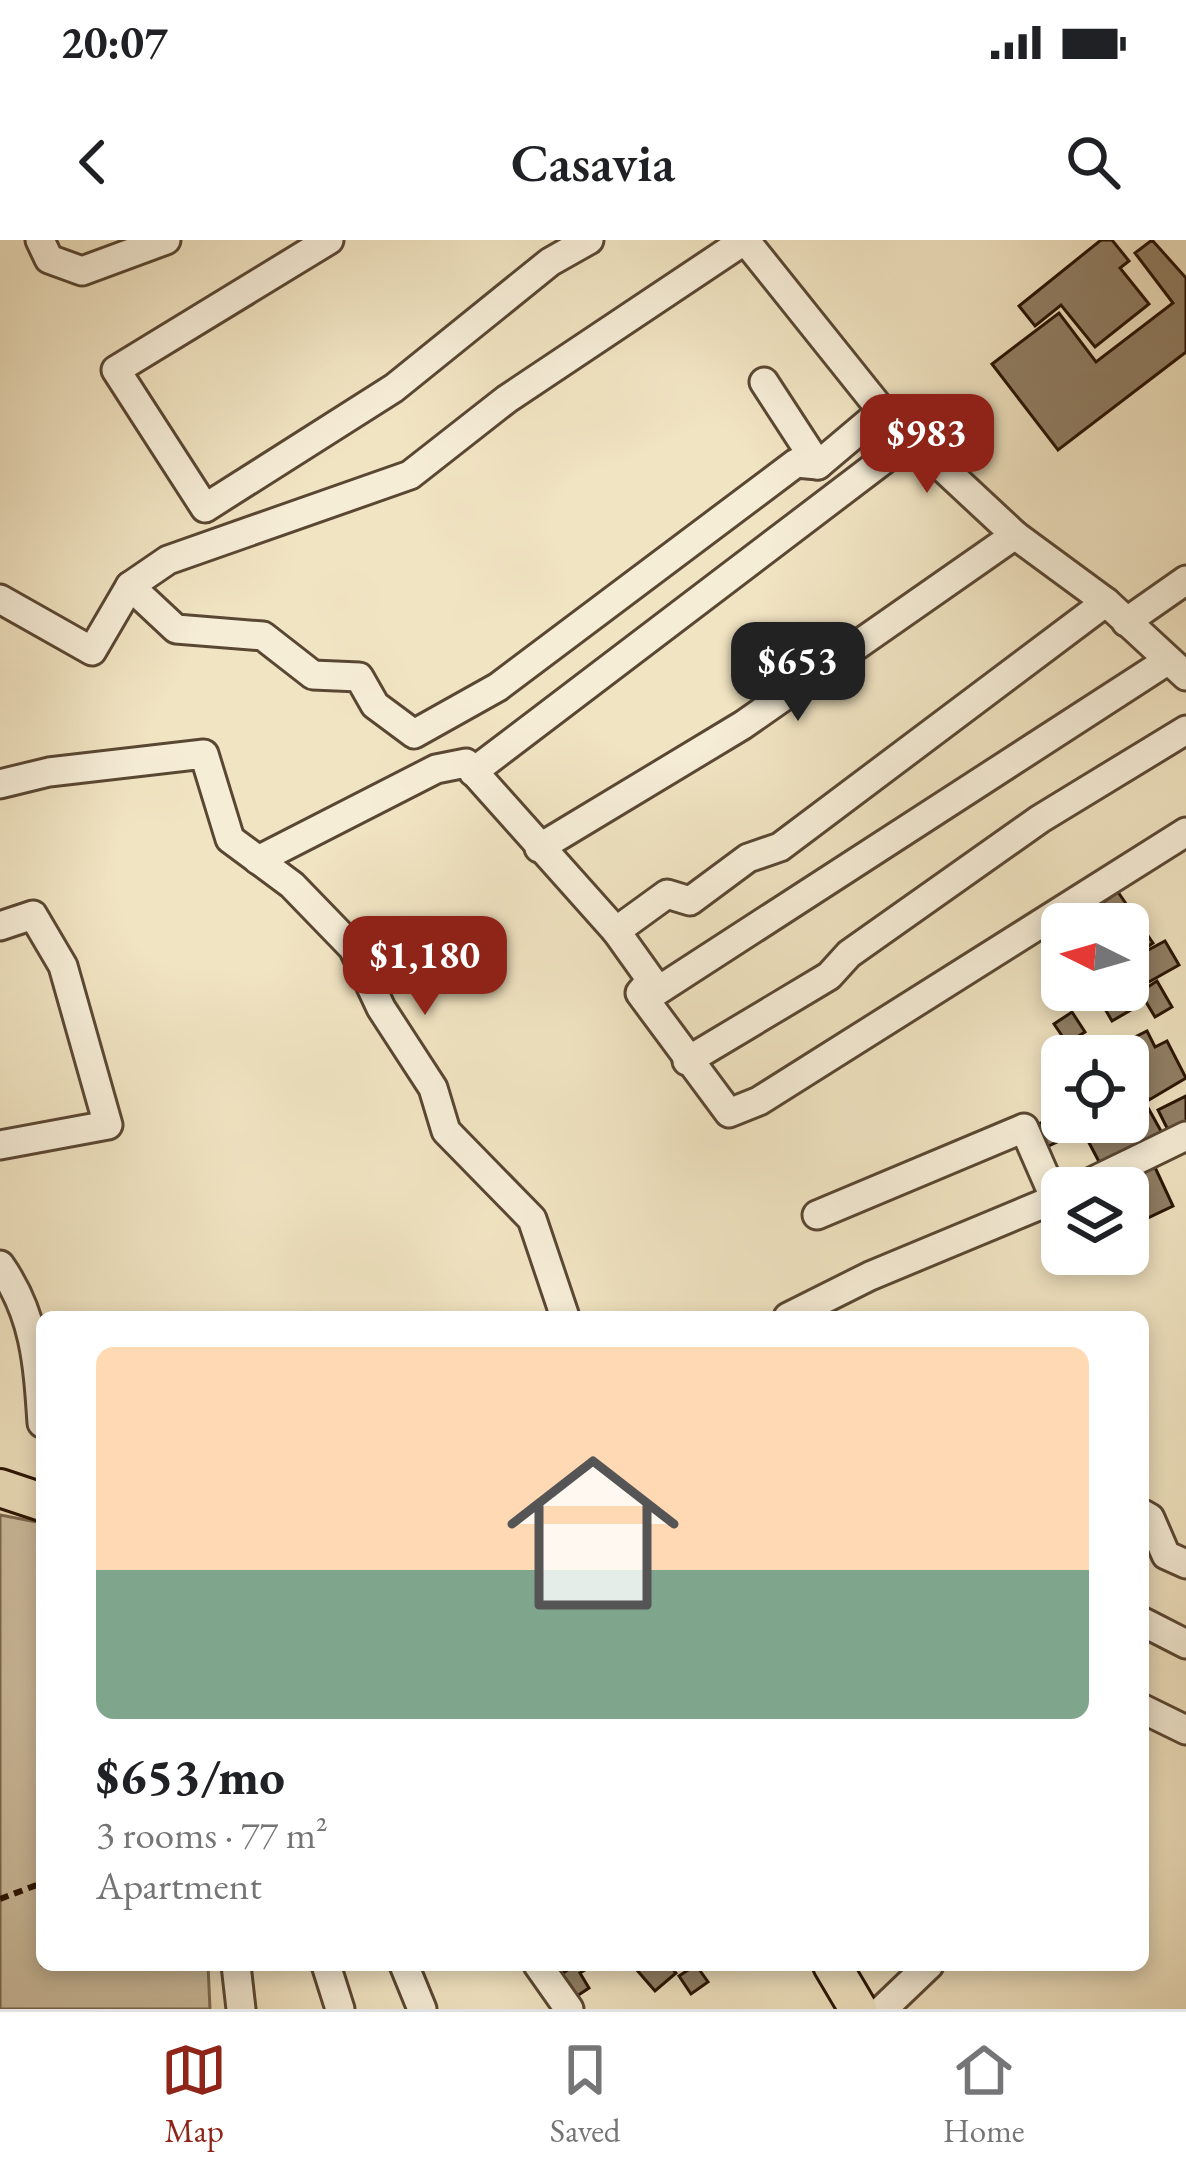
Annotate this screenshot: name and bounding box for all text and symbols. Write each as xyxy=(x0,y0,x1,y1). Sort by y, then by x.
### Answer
text: 20:07 xyxy=(60,13,168,71)
text: Casavia xyxy=(511,127,675,197)
icon: back xyxy=(60,129,126,195)
icon: search xyxy=(1060,129,1126,195)
pin: $983 xyxy=(856,394,998,496)
text: $983 xyxy=(887,407,967,458)
pin: $653 xyxy=(727,622,869,724)
text: $653 xyxy=(758,635,838,686)
north arrow xyxy=(1041,903,1149,1011)
map controls xyxy=(1041,903,1149,1275)
pin: $1,180 xyxy=(327,916,523,1018)
text: $1,180 xyxy=(370,929,480,980)
button: locate xyxy=(1041,1035,1149,1143)
button: layers xyxy=(1041,1167,1149,1275)
icon: home xyxy=(485,1425,701,1641)
text: $653/mo xyxy=(96,1743,285,1809)
text: 3 rooms · 77 m² xyxy=(96,1809,328,1860)
text: Apartment xyxy=(96,1860,262,1911)
tab: Map xyxy=(161,2037,227,2152)
tab: Saved xyxy=(550,2037,621,2152)
tab: Home xyxy=(943,2037,1025,2152)

